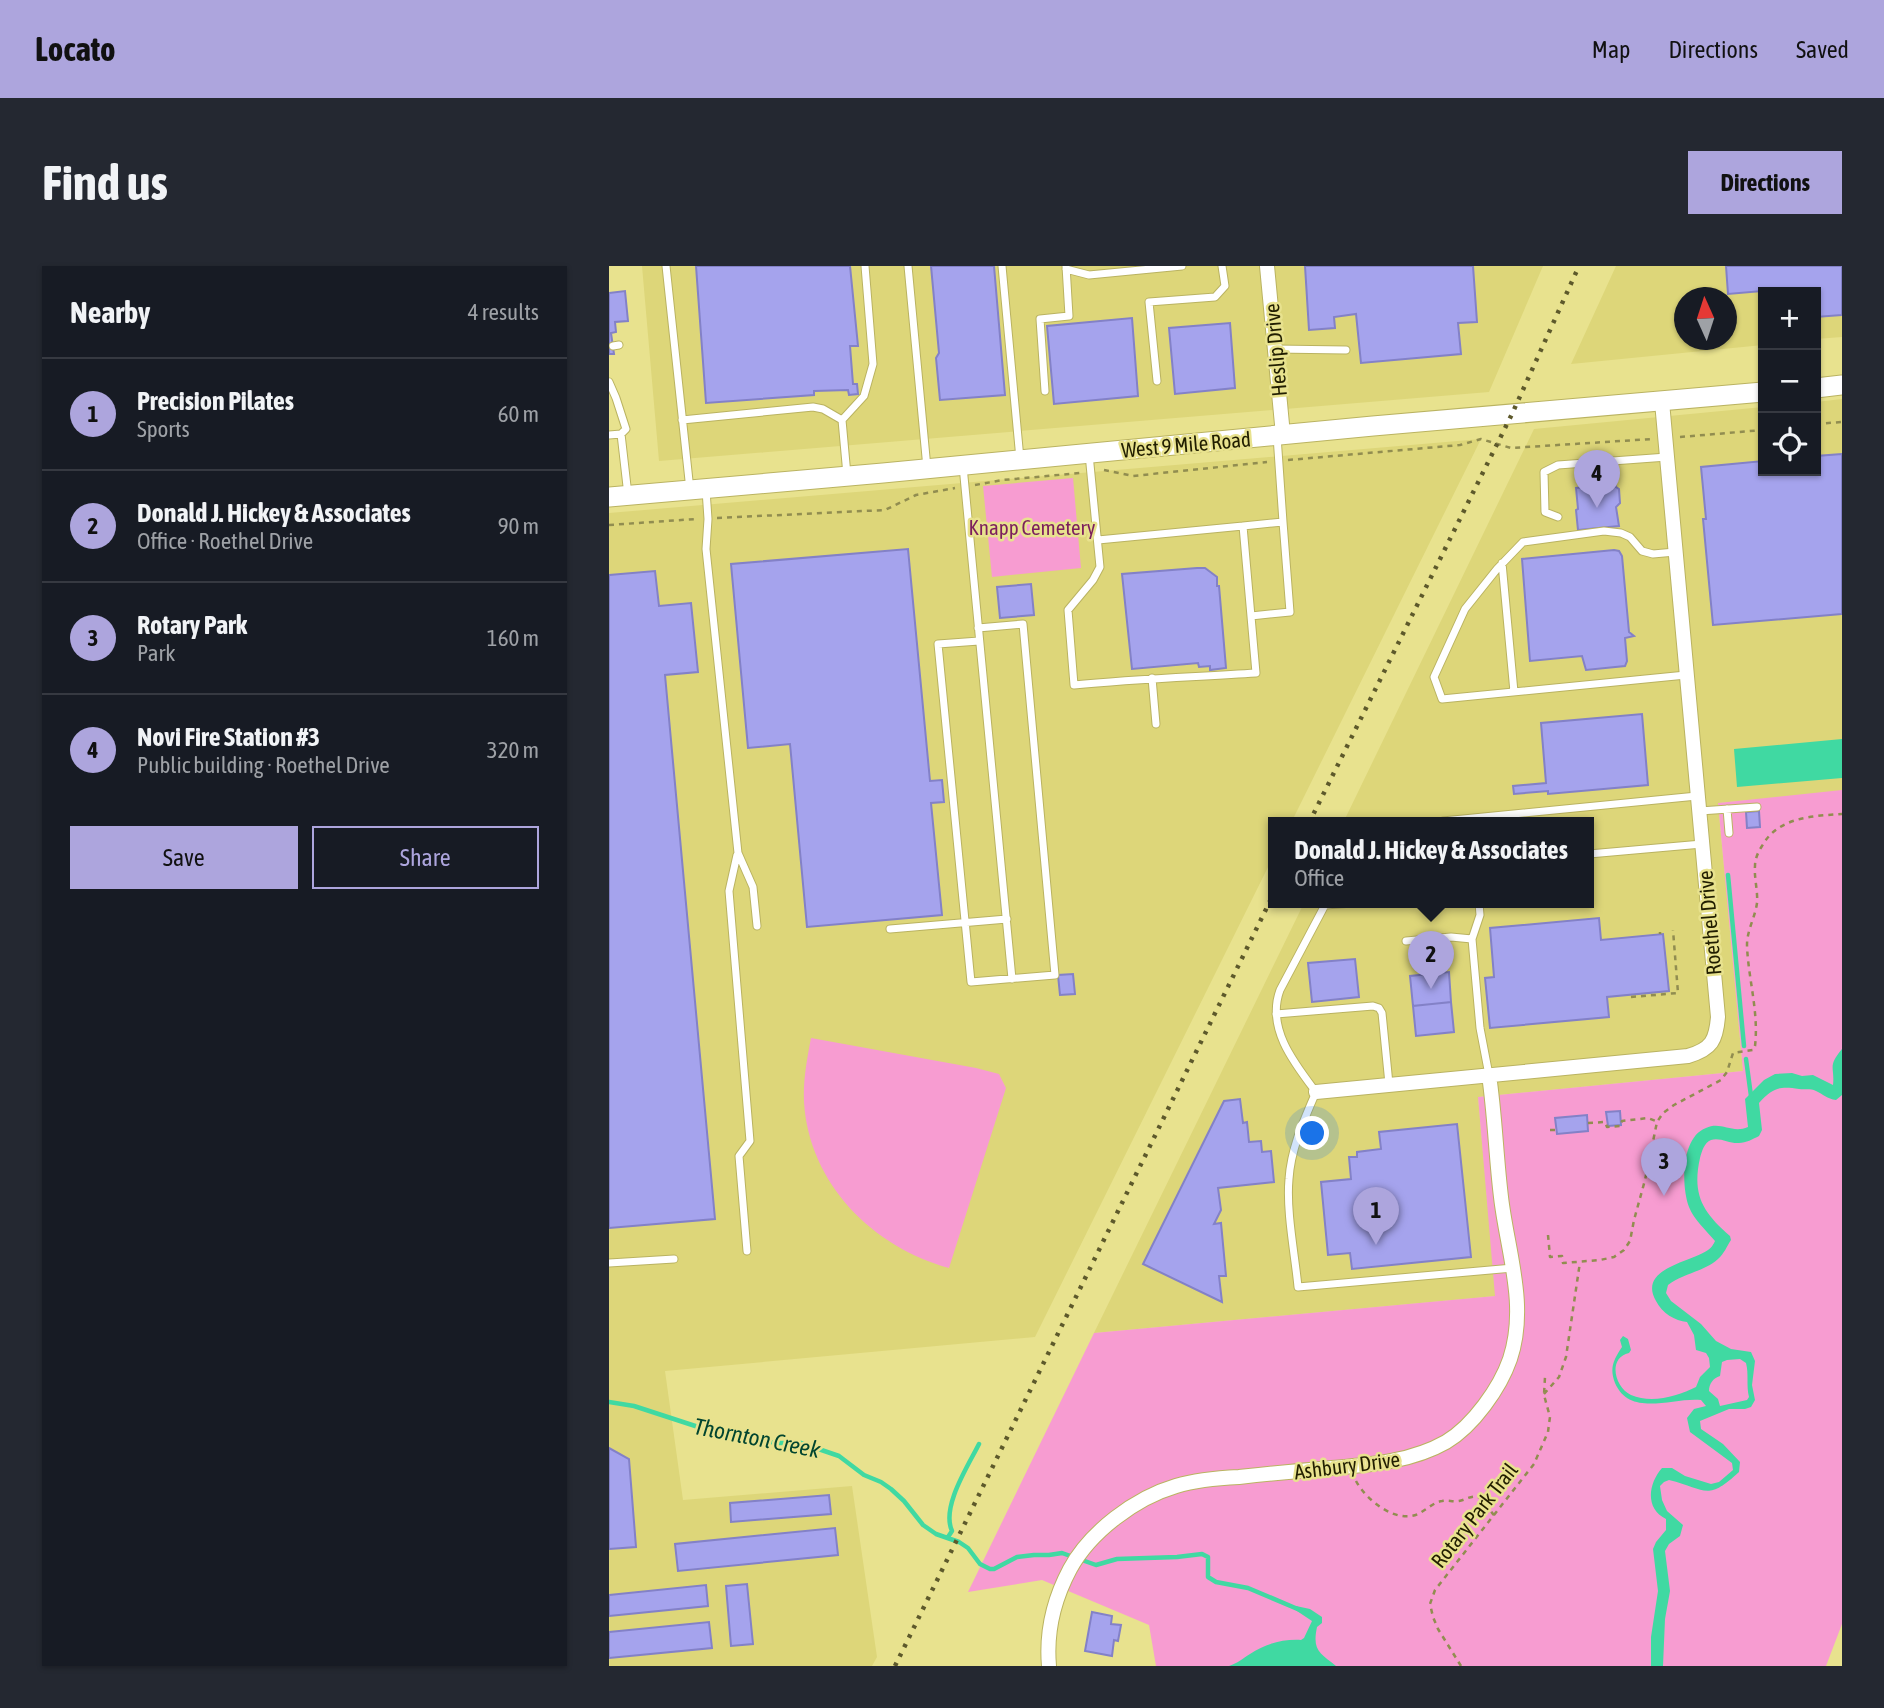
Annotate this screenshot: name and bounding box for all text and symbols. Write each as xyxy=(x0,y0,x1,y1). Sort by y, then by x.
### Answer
text: Locato xyxy=(35,30,116,68)
text: Map xyxy=(1592,36,1630,63)
text: Directions xyxy=(1668,36,1758,63)
text: Saved xyxy=(1796,36,1849,63)
button: Directions xyxy=(1688,151,1842,214)
text: Find us xyxy=(42,154,168,210)
north arrow xyxy=(1674,287,1737,350)
map controls xyxy=(1758,287,1821,476)
button: + xyxy=(1758,287,1821,350)
text: Nearby xyxy=(70,295,150,329)
text: 4 results xyxy=(468,299,539,325)
street label: Heslip Drive xyxy=(1259,303,1291,397)
button: − xyxy=(1758,350,1821,413)
text: Precision Pilates xyxy=(137,386,294,416)
text: 1 xyxy=(88,401,98,427)
text: 60 m xyxy=(498,401,539,427)
button: locate xyxy=(1758,413,1821,476)
text: Sports xyxy=(137,416,190,442)
street label: West 9 Mile Road xyxy=(1120,426,1252,462)
pin: 4 xyxy=(1574,450,1620,508)
text: Donald J. Hickey & Associates xyxy=(137,498,411,528)
text: 2 xyxy=(88,513,98,539)
text: 90 m xyxy=(498,513,539,539)
park label: Knapp Cemetery xyxy=(969,515,1096,539)
text: Office · Roethel Drive xyxy=(137,528,313,554)
text: Rotary Park xyxy=(137,610,247,640)
text: 3 xyxy=(88,625,98,651)
text: 160 m xyxy=(487,625,539,651)
text: Park xyxy=(137,640,175,666)
text: Novi Fire Station #3 xyxy=(137,722,320,752)
text: 4 xyxy=(88,737,98,763)
text: 320 m xyxy=(487,737,539,763)
text: Public building · Roethel Drive xyxy=(137,752,390,778)
popup xyxy=(1268,817,1594,908)
button: Save xyxy=(70,826,298,889)
button: Share xyxy=(312,826,539,889)
text: Donald J. Hickey & Associates xyxy=(1294,835,1568,865)
text: Office xyxy=(1294,865,1344,891)
street label: Roethel Drive xyxy=(1692,870,1726,976)
pin: 2 xyxy=(1408,931,1454,989)
your location xyxy=(1295,1116,1329,1150)
pin: 3 xyxy=(1641,1138,1687,1196)
pin: 1 xyxy=(1353,1187,1399,1245)
water label: Thornton Creek xyxy=(692,1413,823,1463)
street label: Ashbury Drive xyxy=(1293,1447,1401,1483)
street label: Rotary Park Trail xyxy=(1426,1458,1522,1572)

